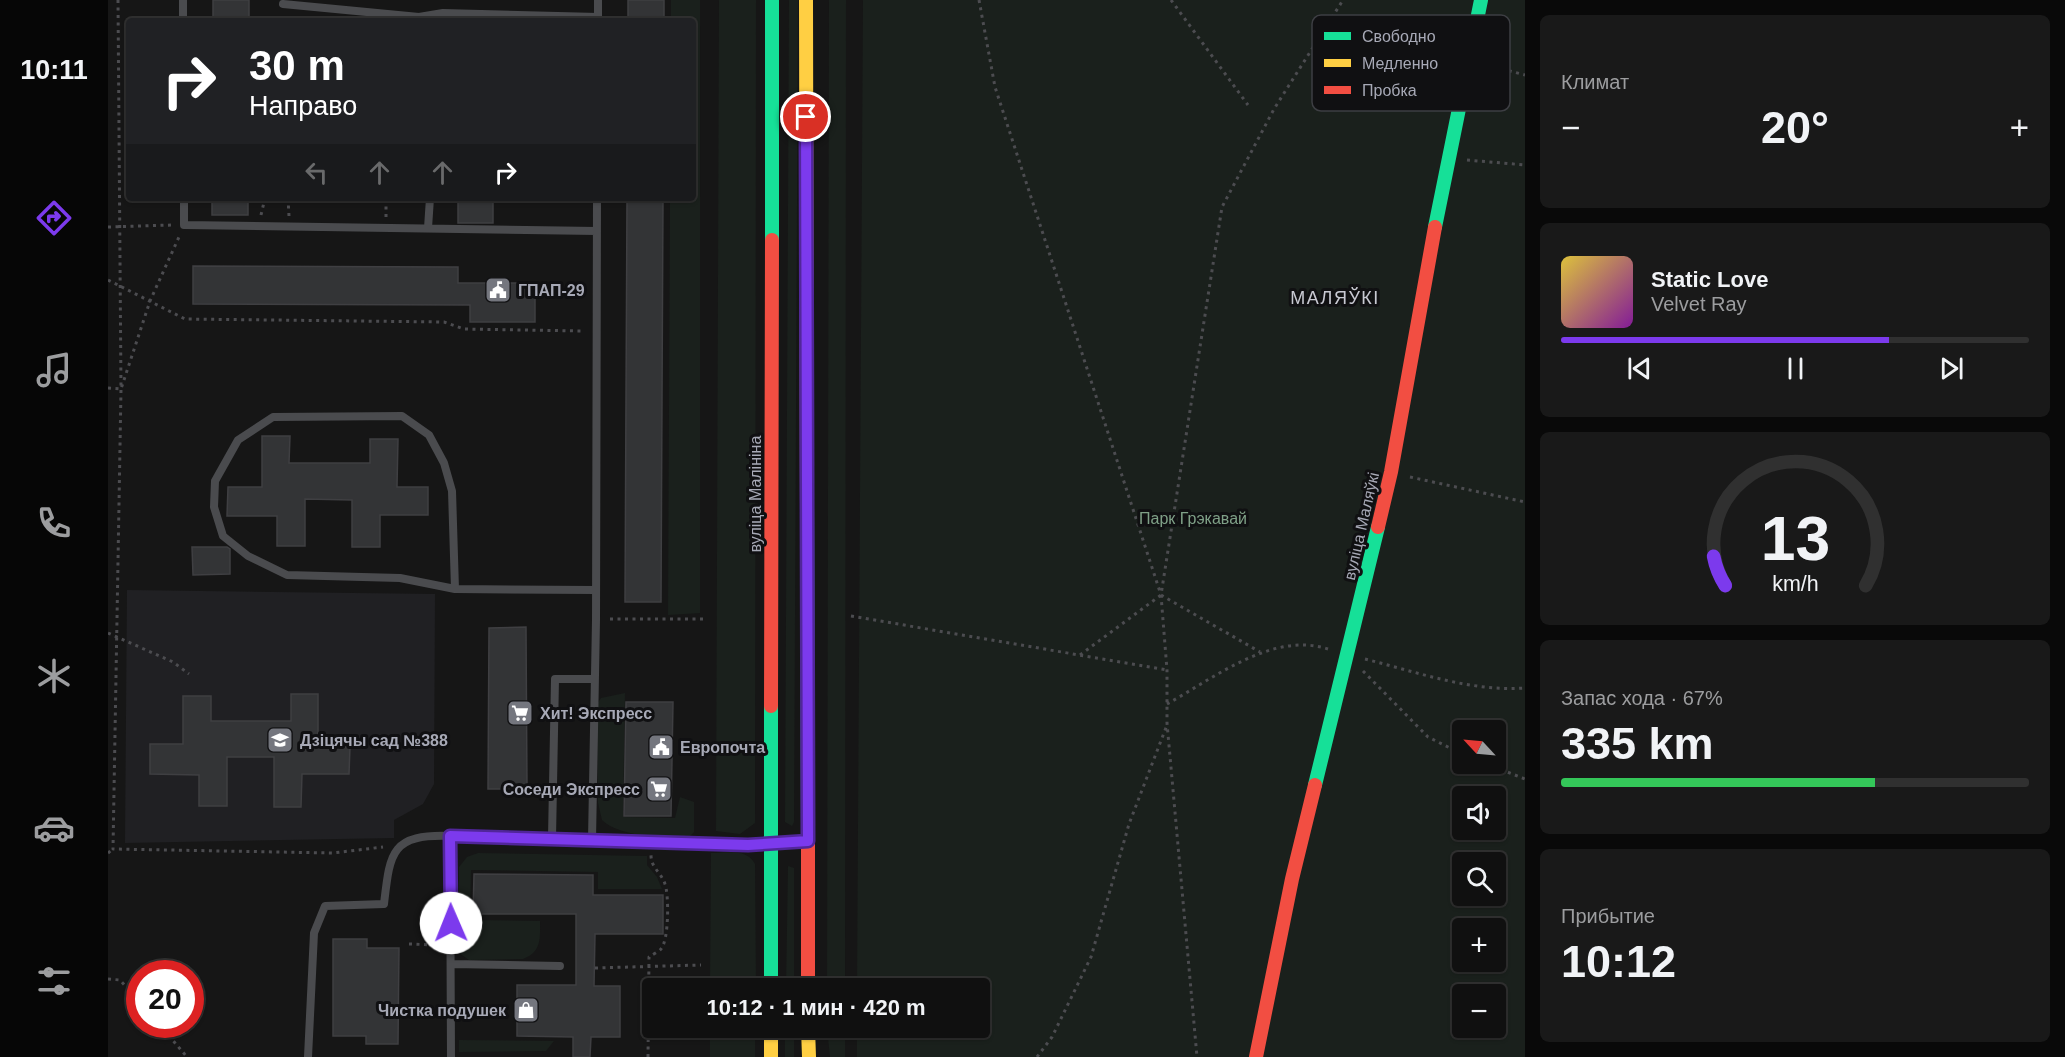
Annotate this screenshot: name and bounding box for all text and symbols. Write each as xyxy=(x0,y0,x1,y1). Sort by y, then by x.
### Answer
legend xyxy=(1312,15,1510,111)
text: Свободно xyxy=(1362,28,1436,45)
icon: right xyxy=(150,42,228,120)
text: 30 m xyxy=(249,42,345,89)
text: 10:11 xyxy=(20,55,88,85)
text: Медленно xyxy=(1362,55,1438,72)
text: Климат xyxy=(1561,71,1629,93)
text: Пробка xyxy=(1362,82,1417,99)
text: Направо xyxy=(249,91,357,121)
pin xyxy=(780,91,831,142)
icon: arrive xyxy=(789,100,822,133)
text: 20° xyxy=(1761,102,1829,153)
text: − xyxy=(1561,109,1580,146)
text: + xyxy=(2010,109,2029,146)
icon: left xyxy=(300,156,333,189)
icon: ahead xyxy=(363,156,396,189)
icon: ahead xyxy=(426,156,459,189)
icon: right xyxy=(489,156,522,189)
icon: directions xyxy=(33,197,75,239)
text: Static Love xyxy=(1651,267,1768,292)
public building icon: ГПАП-29 xyxy=(483,275,513,305)
place label: ГПАП-29 xyxy=(518,282,585,299)
district label: МАЛЯЎКІ xyxy=(1290,287,1380,308)
text: Velvet Ray xyxy=(1651,293,1747,315)
icon: music xyxy=(33,349,75,391)
icon: previous xyxy=(1623,352,1656,385)
icon: pause xyxy=(1779,352,1812,385)
icon: next xyxy=(1935,352,1968,385)
street label: вуліца Малініна xyxy=(747,436,764,552)
street label: вуліца Маляўкі xyxy=(1341,471,1382,582)
icon: phone xyxy=(33,502,75,544)
text: 13 xyxy=(1760,504,1830,573)
park label: Парк Грэкавай xyxy=(1139,510,1247,527)
text: km/h xyxy=(1772,572,1818,596)
icon: climate xyxy=(33,655,75,697)
text: Запас хода · 67% xyxy=(1561,687,1723,709)
supermarket icon: Хит! Экспресс xyxy=(505,698,535,728)
place label: Хит! Экспресс xyxy=(540,705,652,722)
text: 335 km xyxy=(1561,718,1714,769)
north arrow xyxy=(1452,720,1506,774)
map controls xyxy=(1452,720,1506,1038)
school or university icon: Дзіцячы сад №388 xyxy=(265,725,295,755)
place label: Дзіцячы сад №388 xyxy=(300,732,448,749)
public building icon: Европочта xyxy=(646,732,676,762)
place label: Европочта xyxy=(680,739,765,756)
supermarket icon: Соседи Экспресс xyxy=(644,774,674,804)
place label: Соседи Экспресс xyxy=(503,781,640,798)
button: sound xyxy=(1452,786,1506,840)
icon: car xyxy=(33,807,75,849)
button: search xyxy=(1452,852,1506,906)
position arrow xyxy=(419,891,483,955)
text: Прибытие xyxy=(1561,905,1655,927)
button: + xyxy=(1452,918,1506,972)
text: 10:12 xyxy=(1561,936,1676,987)
icon: filters xyxy=(33,960,75,1002)
speed limit sign: 20 xyxy=(126,960,204,1038)
button: − xyxy=(1452,984,1506,1038)
shop icon: Чистка подушек xyxy=(511,995,541,1025)
text: 10:12 · 1 мин · 420 m xyxy=(706,995,926,1020)
place label: Чистка подушек xyxy=(378,1002,507,1019)

